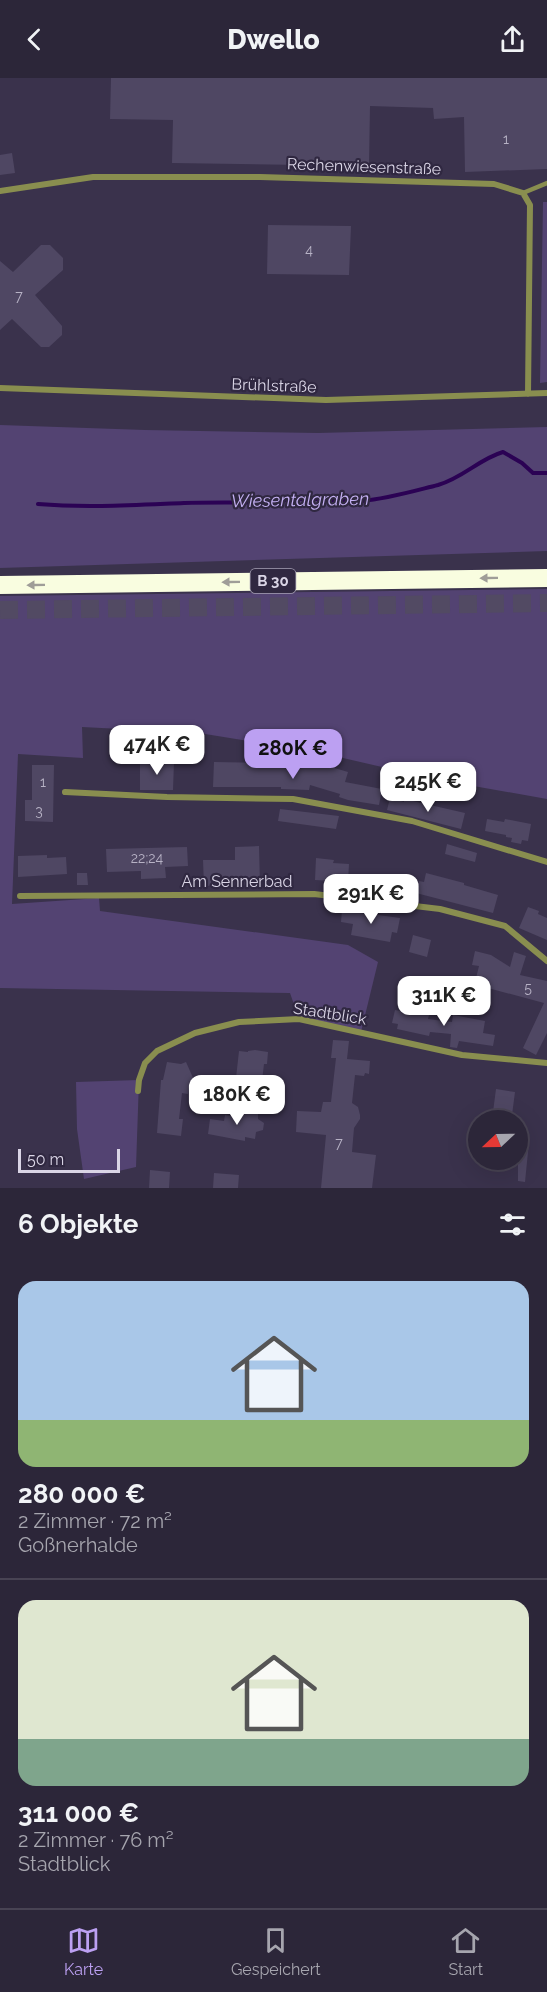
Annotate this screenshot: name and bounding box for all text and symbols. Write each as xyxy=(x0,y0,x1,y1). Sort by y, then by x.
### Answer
icon: back xyxy=(18,23,51,56)
icon: share xyxy=(496,23,529,56)
text: Dwello xyxy=(227,24,320,55)
house number: 1 xyxy=(503,131,509,147)
street label: Rechenwiesenstraße xyxy=(287,154,441,179)
house number: 4 xyxy=(305,242,313,258)
house number: 7 xyxy=(15,288,23,304)
street label: Brühlstraße xyxy=(231,375,317,396)
water label: Wiesentalgraben xyxy=(231,488,369,511)
road number: B 30 xyxy=(250,569,296,593)
one-way arrow xyxy=(479,574,498,583)
one-way arrow xyxy=(221,577,240,587)
one-way arrow xyxy=(26,580,45,589)
pin: 474K € xyxy=(108,725,206,776)
pin: 280K € xyxy=(244,729,342,780)
text: 474K € xyxy=(123,732,191,756)
text: 280K € xyxy=(258,736,328,760)
pin: 245K € xyxy=(379,762,477,813)
text: 245K € xyxy=(394,769,462,793)
house number: 1 xyxy=(40,774,46,790)
house number: 3 xyxy=(35,803,43,819)
house number: 22;24 xyxy=(131,850,164,866)
street label: Am Sennerbad xyxy=(182,872,292,891)
pin: 291K € xyxy=(322,874,420,925)
text: 291K € xyxy=(338,881,404,905)
pin: 311K € xyxy=(395,976,493,1027)
house number: 5 xyxy=(524,980,532,996)
text: 311K € xyxy=(412,983,476,1007)
street label: Stadtblick xyxy=(292,998,368,1029)
pin: 180K € xyxy=(188,1075,286,1126)
text: 180K € xyxy=(203,1082,271,1106)
north arrow xyxy=(468,1110,528,1170)
map controls xyxy=(468,1110,528,1170)
house number: 7 xyxy=(335,1135,343,1151)
scale bar xyxy=(18,1146,120,1174)
text: 50 m xyxy=(27,1150,64,1169)
icon: filters xyxy=(496,1208,529,1241)
text: 6 Objekte xyxy=(18,1209,138,1239)
icon: home xyxy=(220,1320,328,1428)
text: 280 000 € xyxy=(18,1479,145,1509)
text: 2 Zimmer · 72 m² xyxy=(18,1509,172,1533)
text: Goßnerhalde xyxy=(18,1533,138,1557)
icon: home xyxy=(220,1639,328,1747)
text: 311 000 € xyxy=(18,1798,139,1828)
text: 2 Zimmer · 76 m² xyxy=(18,1828,174,1852)
text: Stadtblick xyxy=(18,1852,110,1876)
tab: Karte xyxy=(64,1924,103,1979)
tab: Gespeichert xyxy=(231,1924,321,1979)
tab: Start xyxy=(448,1924,483,1979)

